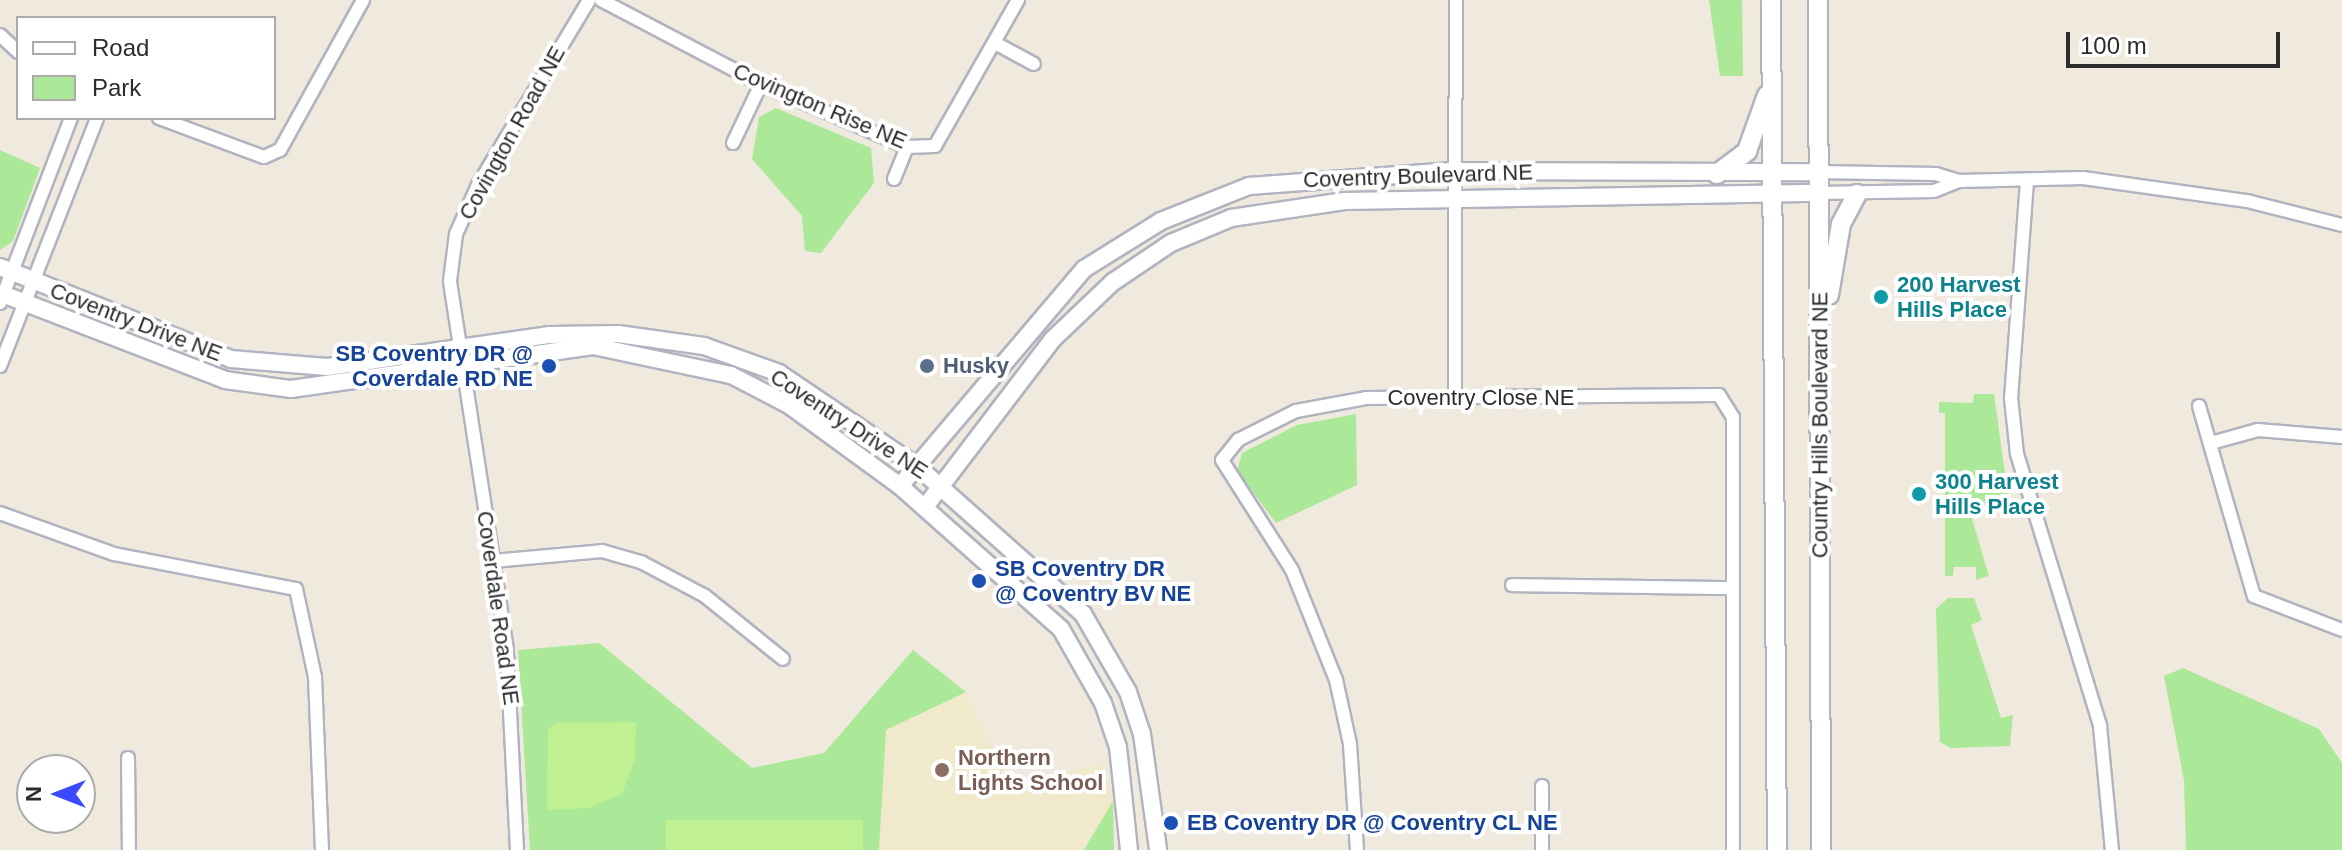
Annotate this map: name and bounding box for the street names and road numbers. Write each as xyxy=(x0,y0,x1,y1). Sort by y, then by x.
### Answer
street label: Covington Road NE xyxy=(453,42,571,224)
street label: Covington Rise NE xyxy=(729,58,911,154)
street label: Coventry Boulevard NE xyxy=(1303,159,1533,193)
street label: Coventry Drive NE xyxy=(46,277,226,367)
street label: Country Hills Boulevard NE xyxy=(1807,292,1833,558)
street label: Coventry Drive NE xyxy=(765,363,933,485)
street label: Coventry Close NE xyxy=(1387,385,1575,411)
street label: Coverdale Road NE xyxy=(471,509,525,707)

